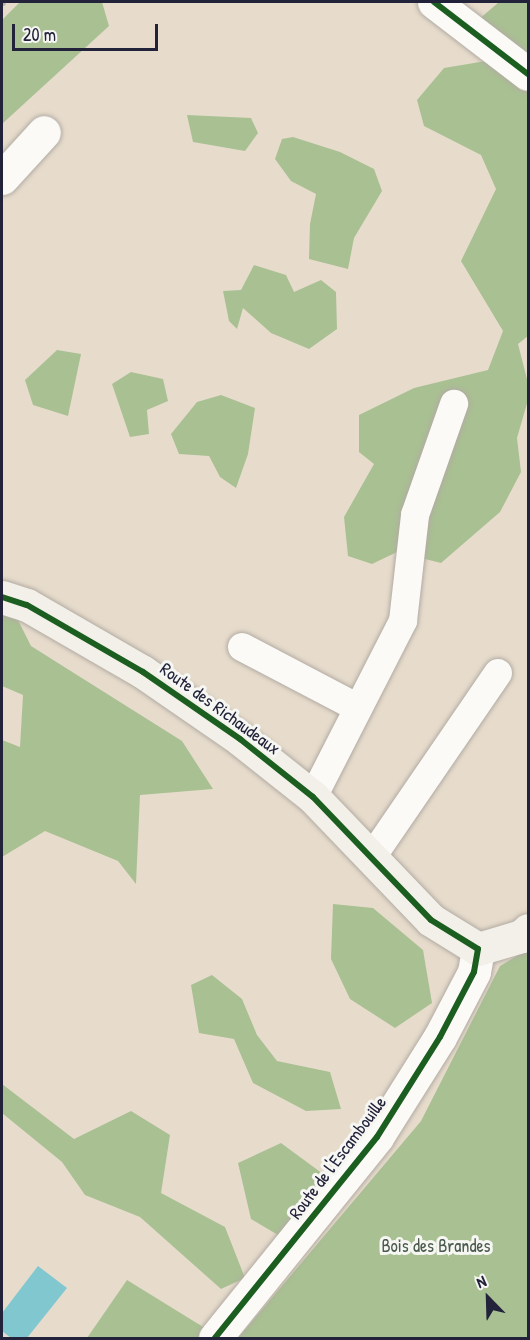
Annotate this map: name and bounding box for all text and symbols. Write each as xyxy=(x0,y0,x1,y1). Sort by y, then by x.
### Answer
scale bar xyxy=(15,12,160,50)
text: 20 m xyxy=(23,22,56,47)
street label: Route des Richaudeaux xyxy=(156,658,284,760)
street label: Route de l'Escambouille xyxy=(285,1092,391,1224)
park label: Bois des Brandes xyxy=(381,1235,491,1257)
north arrow xyxy=(458,1268,518,1328)
text: N xyxy=(473,1270,489,1293)

